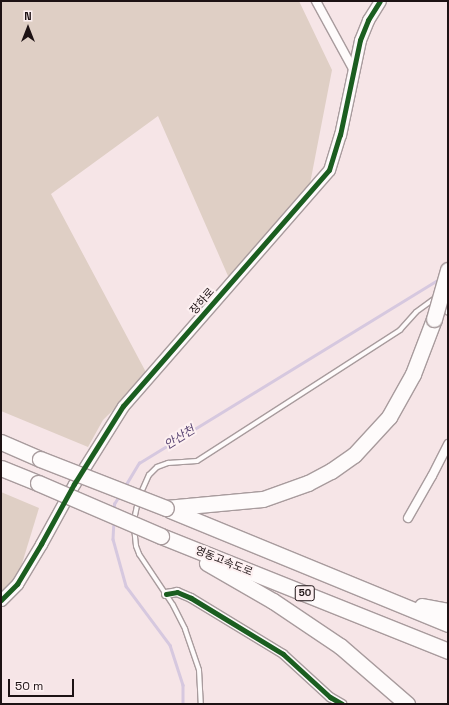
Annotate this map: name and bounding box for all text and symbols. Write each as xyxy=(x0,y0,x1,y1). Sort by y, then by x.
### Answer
north arrow xyxy=(8,8,48,48)
text: N xyxy=(24,9,32,23)
street label: 장하로 xyxy=(187,285,217,317)
water label: 안산천 xyxy=(162,423,198,453)
street label: 영동고속도로 xyxy=(193,544,255,578)
road number: 50 xyxy=(294,585,316,601)
scale bar xyxy=(10,671,76,697)
text: 50 m xyxy=(15,678,43,694)

